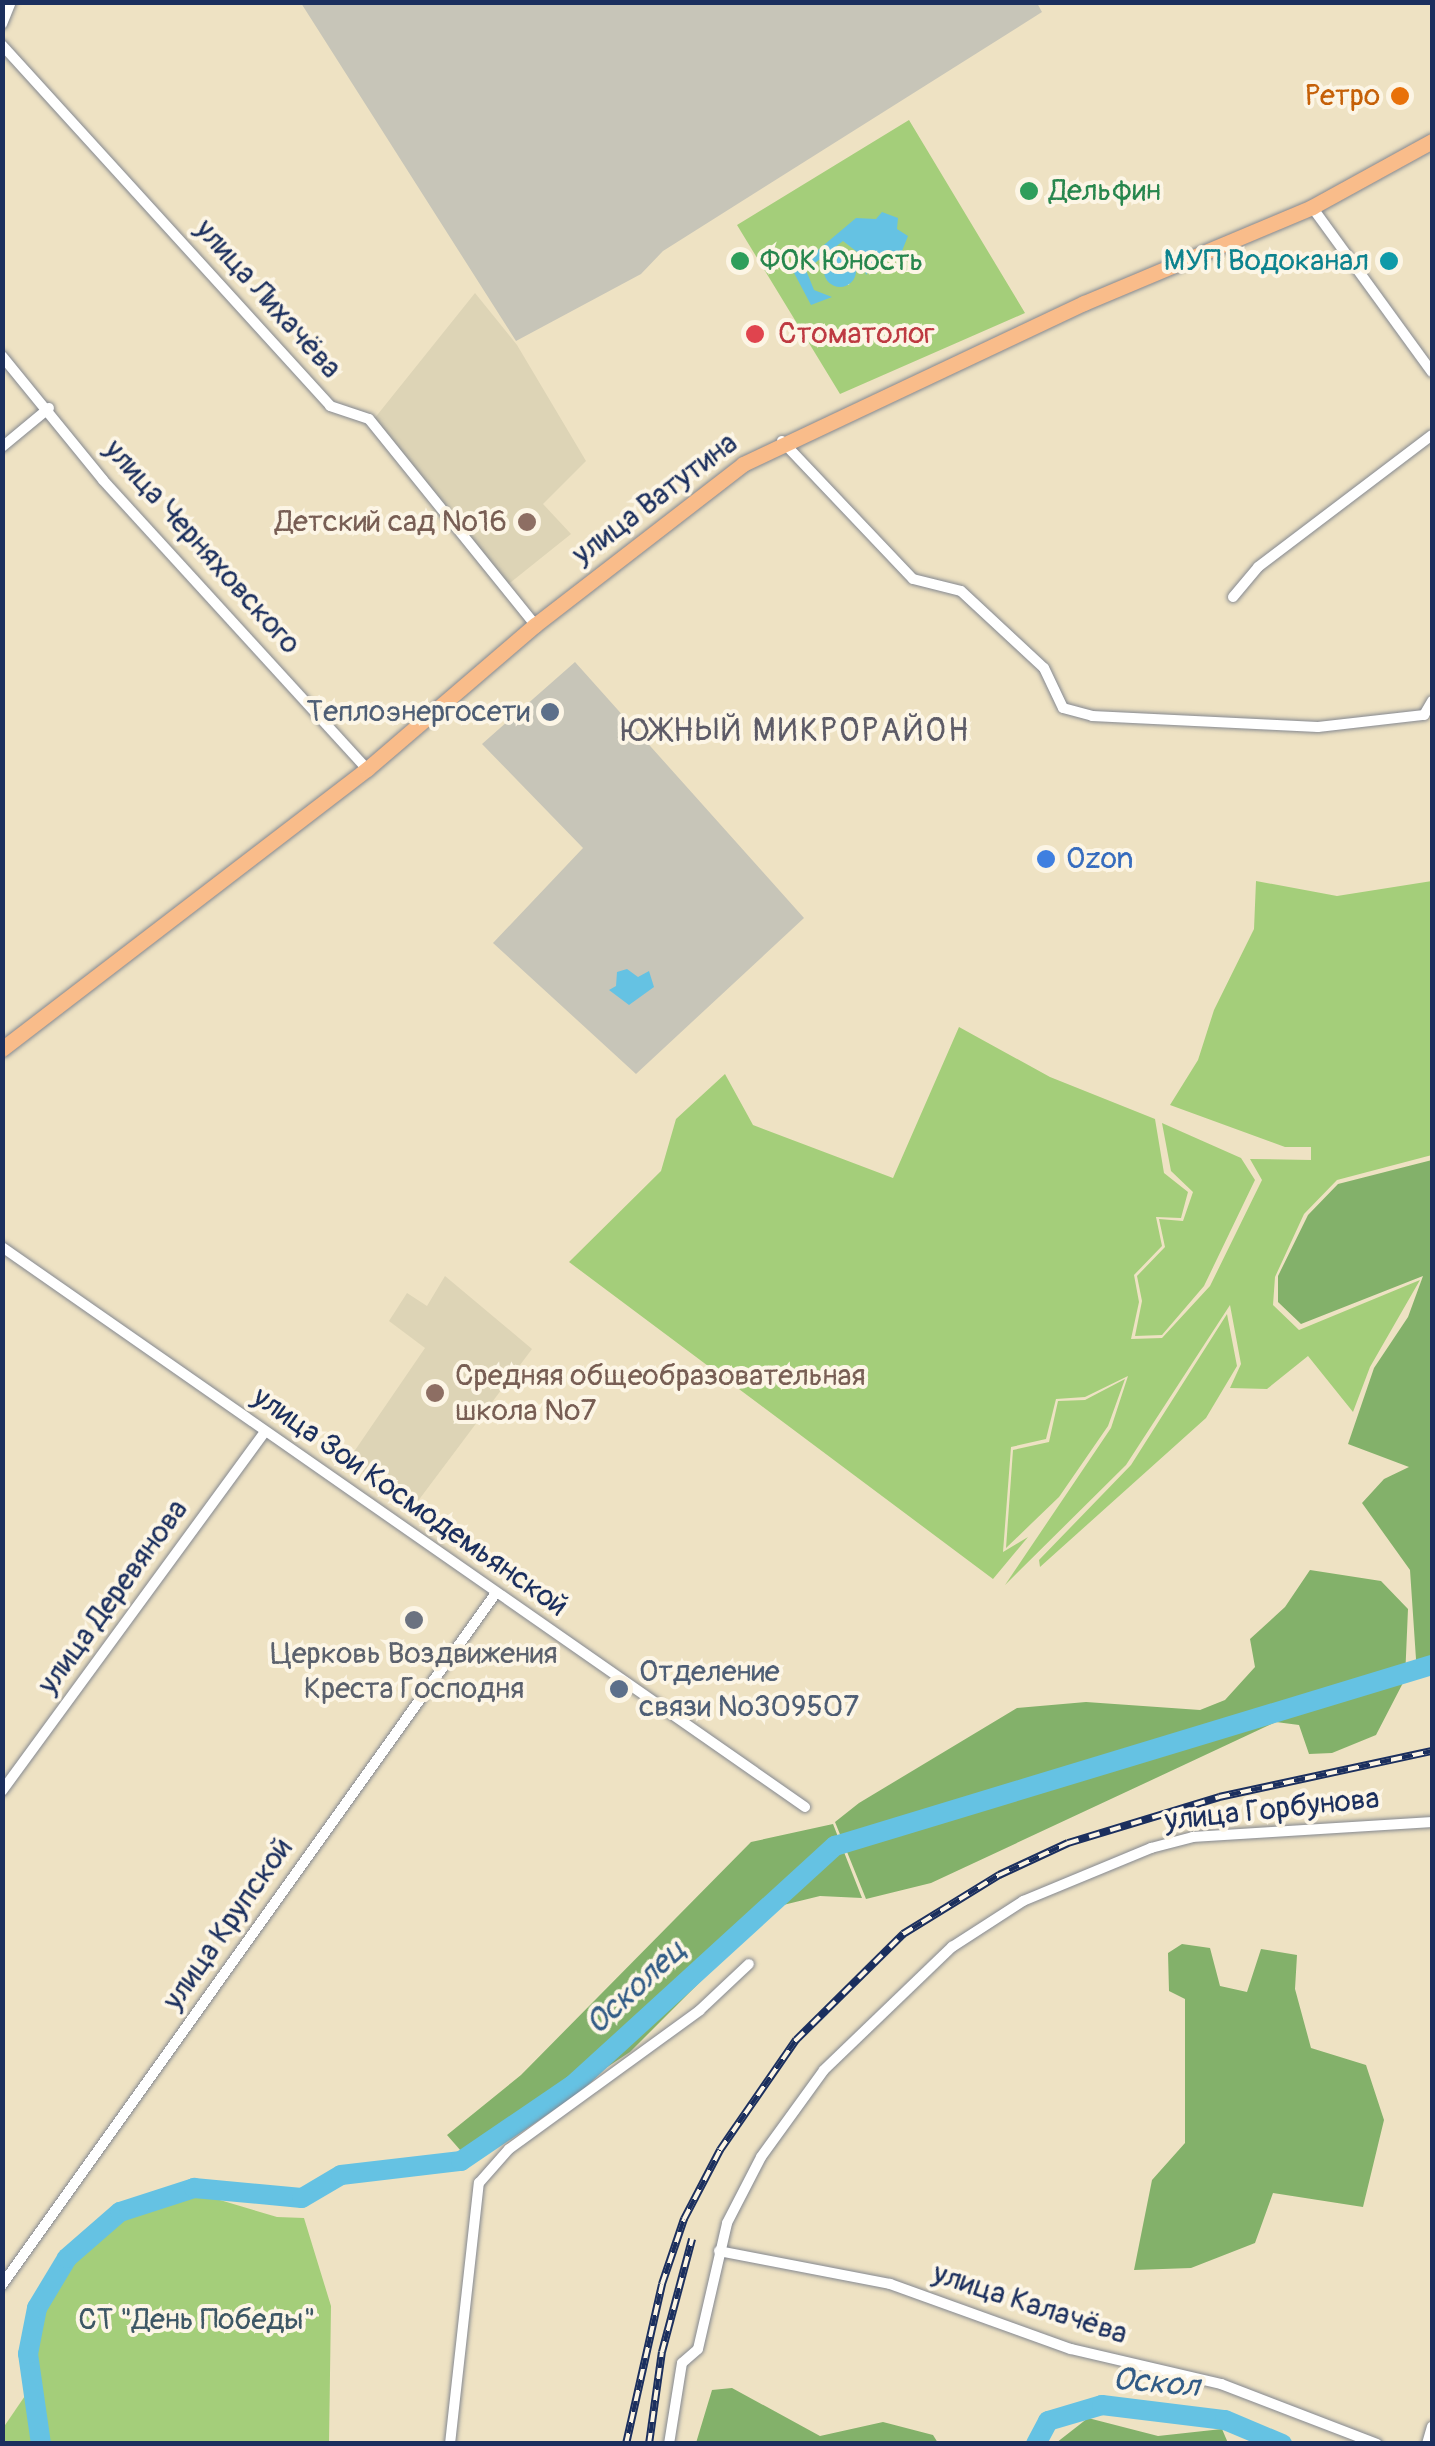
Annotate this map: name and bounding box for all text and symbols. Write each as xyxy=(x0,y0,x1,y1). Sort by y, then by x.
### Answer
place label: Ретро xyxy=(1305,78,1380,114)
marker: Ретро xyxy=(1389,85,1411,107)
place label: Дельфин xyxy=(1049,173,1161,209)
marker: Дельфин xyxy=(1018,180,1040,202)
street label: улица Лихачёва xyxy=(187,212,349,386)
place label: ФОК Юность xyxy=(760,243,923,279)
place label: МУП Водоканал xyxy=(1164,243,1369,279)
marker: ФОК Юность xyxy=(729,250,751,272)
marker: МУП Водоканал xyxy=(1378,250,1400,272)
place label: Стоматолог xyxy=(778,316,935,352)
marker: Стоматолог xyxy=(742,321,768,347)
street label: улица Ватутина xyxy=(565,425,745,573)
street label: улица Черняховского xyxy=(96,432,308,662)
place label: Детский сад №16 xyxy=(275,504,507,540)
marker: Детский сад №16 xyxy=(516,511,538,533)
place label: Теплоэнергосети xyxy=(307,694,530,730)
marker: Теплоэнергосети xyxy=(539,701,561,723)
district label: ЮЖНЫЙ МИКРОРАЙОН xyxy=(621,712,971,750)
place label: Ozon xyxy=(1066,841,1133,877)
marker: Ozon xyxy=(1035,848,1057,870)
place label: Средняя общеобразовательная школа №7 xyxy=(455,1358,866,1428)
street label: улица Зои Космодемьянской xyxy=(246,1379,574,1625)
marker: Средняя общеобразовательная школа №7 xyxy=(424,1382,446,1404)
street label: улица Деревянова xyxy=(30,1493,196,1701)
marker: Церковь Воздвижения Креста Господня xyxy=(403,1609,425,1631)
place label: Церковь Воздвижения Креста Господня xyxy=(271,1636,557,1706)
place label: Отделение связи №309507 xyxy=(639,1654,859,1724)
marker: Отделение связи №309507 xyxy=(608,1678,630,1700)
street label: улица Горбунова xyxy=(1163,1781,1381,1839)
street label: улица Крупской xyxy=(155,1831,301,2017)
water label: Осколец xyxy=(578,1931,694,2043)
street label: улица Калачёва xyxy=(928,2256,1132,2352)
park label: СТ "День Победы" xyxy=(78,2302,316,2338)
water label: Оскол xyxy=(1111,2360,1201,2406)

